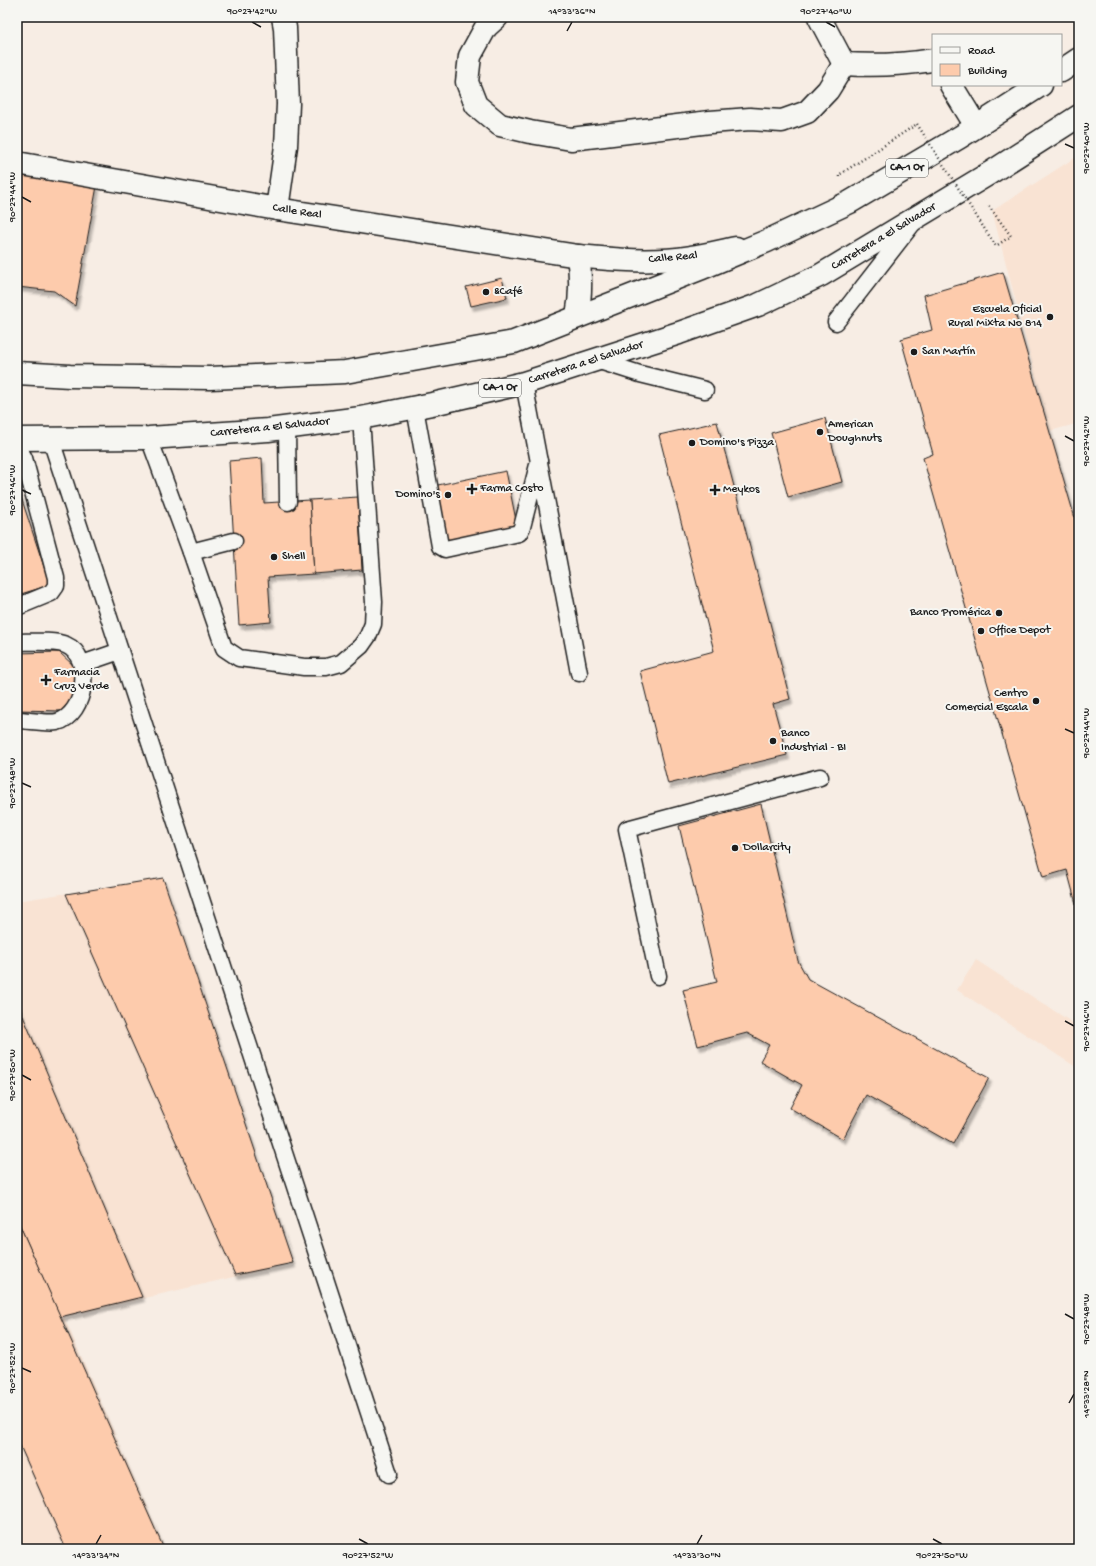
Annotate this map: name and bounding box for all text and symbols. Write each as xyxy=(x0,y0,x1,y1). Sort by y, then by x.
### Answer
text: 90°27'42"W xyxy=(226,6,278,18)
text: 14°33'36"N xyxy=(547,6,596,18)
text: 90°27'40"W xyxy=(800,6,852,18)
legend xyxy=(932,34,1062,86)
text: Road xyxy=(968,45,995,59)
text: Building xyxy=(967,65,1007,79)
text: 90°27'40"W xyxy=(1081,122,1093,174)
road number: CA-1 Or xyxy=(886,159,928,177)
text: 90°27'44"W xyxy=(7,172,19,223)
street label: Carretera a El Salvador xyxy=(829,199,940,274)
street label: Calle Real xyxy=(272,201,323,223)
street label: Calle Real xyxy=(648,249,699,267)
place label: &Café xyxy=(494,285,523,299)
marker: &Café xyxy=(481,287,491,297)
place label: Escuela Oficial Rural Mixta No 814 xyxy=(948,303,1042,331)
marker: Escuela Oficial Rural Mixta No 814 xyxy=(1045,312,1055,322)
street label: Carretera a El Salvador xyxy=(527,337,647,388)
place label: San Martín xyxy=(922,345,976,359)
marker: San Martín xyxy=(909,347,919,357)
road number: CA-1 Or xyxy=(479,379,521,397)
street label: Carretera a El Salvador xyxy=(210,415,332,441)
text: 90°27'42"W xyxy=(1081,415,1093,467)
place label: American Doughnuts xyxy=(827,418,882,446)
marker: American Doughnuts xyxy=(815,427,825,437)
place label: Domino's Pizza xyxy=(699,436,774,450)
marker: Domino's Pizza xyxy=(687,438,697,448)
text: 90°27'46"W xyxy=(7,464,19,516)
place label: Farma Costo xyxy=(479,482,543,496)
place label: Meykos xyxy=(723,483,760,497)
marker: Farma Costo xyxy=(467,484,477,494)
marker: Meykos xyxy=(710,485,720,495)
place label: Domino's xyxy=(394,488,441,502)
marker: Domino's xyxy=(443,490,453,500)
place label: Shell xyxy=(282,550,306,564)
marker: Shell xyxy=(269,552,279,562)
place label: Banco Promérica xyxy=(909,606,991,620)
marker: Banco Promérica xyxy=(994,608,1004,618)
place label: Office Depot xyxy=(989,624,1051,638)
marker: Office Depot xyxy=(976,626,986,636)
place label: Farmacia Cruz Verde xyxy=(53,666,110,694)
marker: Farmacia Cruz Verde xyxy=(41,675,51,685)
place label: Centro Comercial Escala xyxy=(946,687,1028,715)
marker: Centro Comercial Escala xyxy=(1031,696,1041,706)
text: 90°27'44"W xyxy=(1081,708,1093,759)
place label: Banco Industrial - BI xyxy=(780,727,846,755)
marker: Banco Industrial - BI xyxy=(768,736,778,746)
text: 90°27'48"W xyxy=(7,757,19,809)
place label: Dollarcity xyxy=(742,841,791,855)
marker: Dollarcity xyxy=(730,843,740,853)
text: 90°27'46"W xyxy=(1081,1000,1093,1052)
text: 90°27'50"W xyxy=(7,1049,19,1102)
text: 90°27'48"W xyxy=(1081,1293,1093,1345)
text: 90°27'52"W xyxy=(7,1342,19,1394)
text: 14°33'28"N xyxy=(1081,1370,1093,1419)
text: 14°33'34"N xyxy=(72,1550,120,1562)
text: 90°27'52"W xyxy=(342,1550,394,1562)
text: 14°33'30"N xyxy=(672,1550,721,1562)
text: 90°27'50"W xyxy=(915,1550,968,1562)

